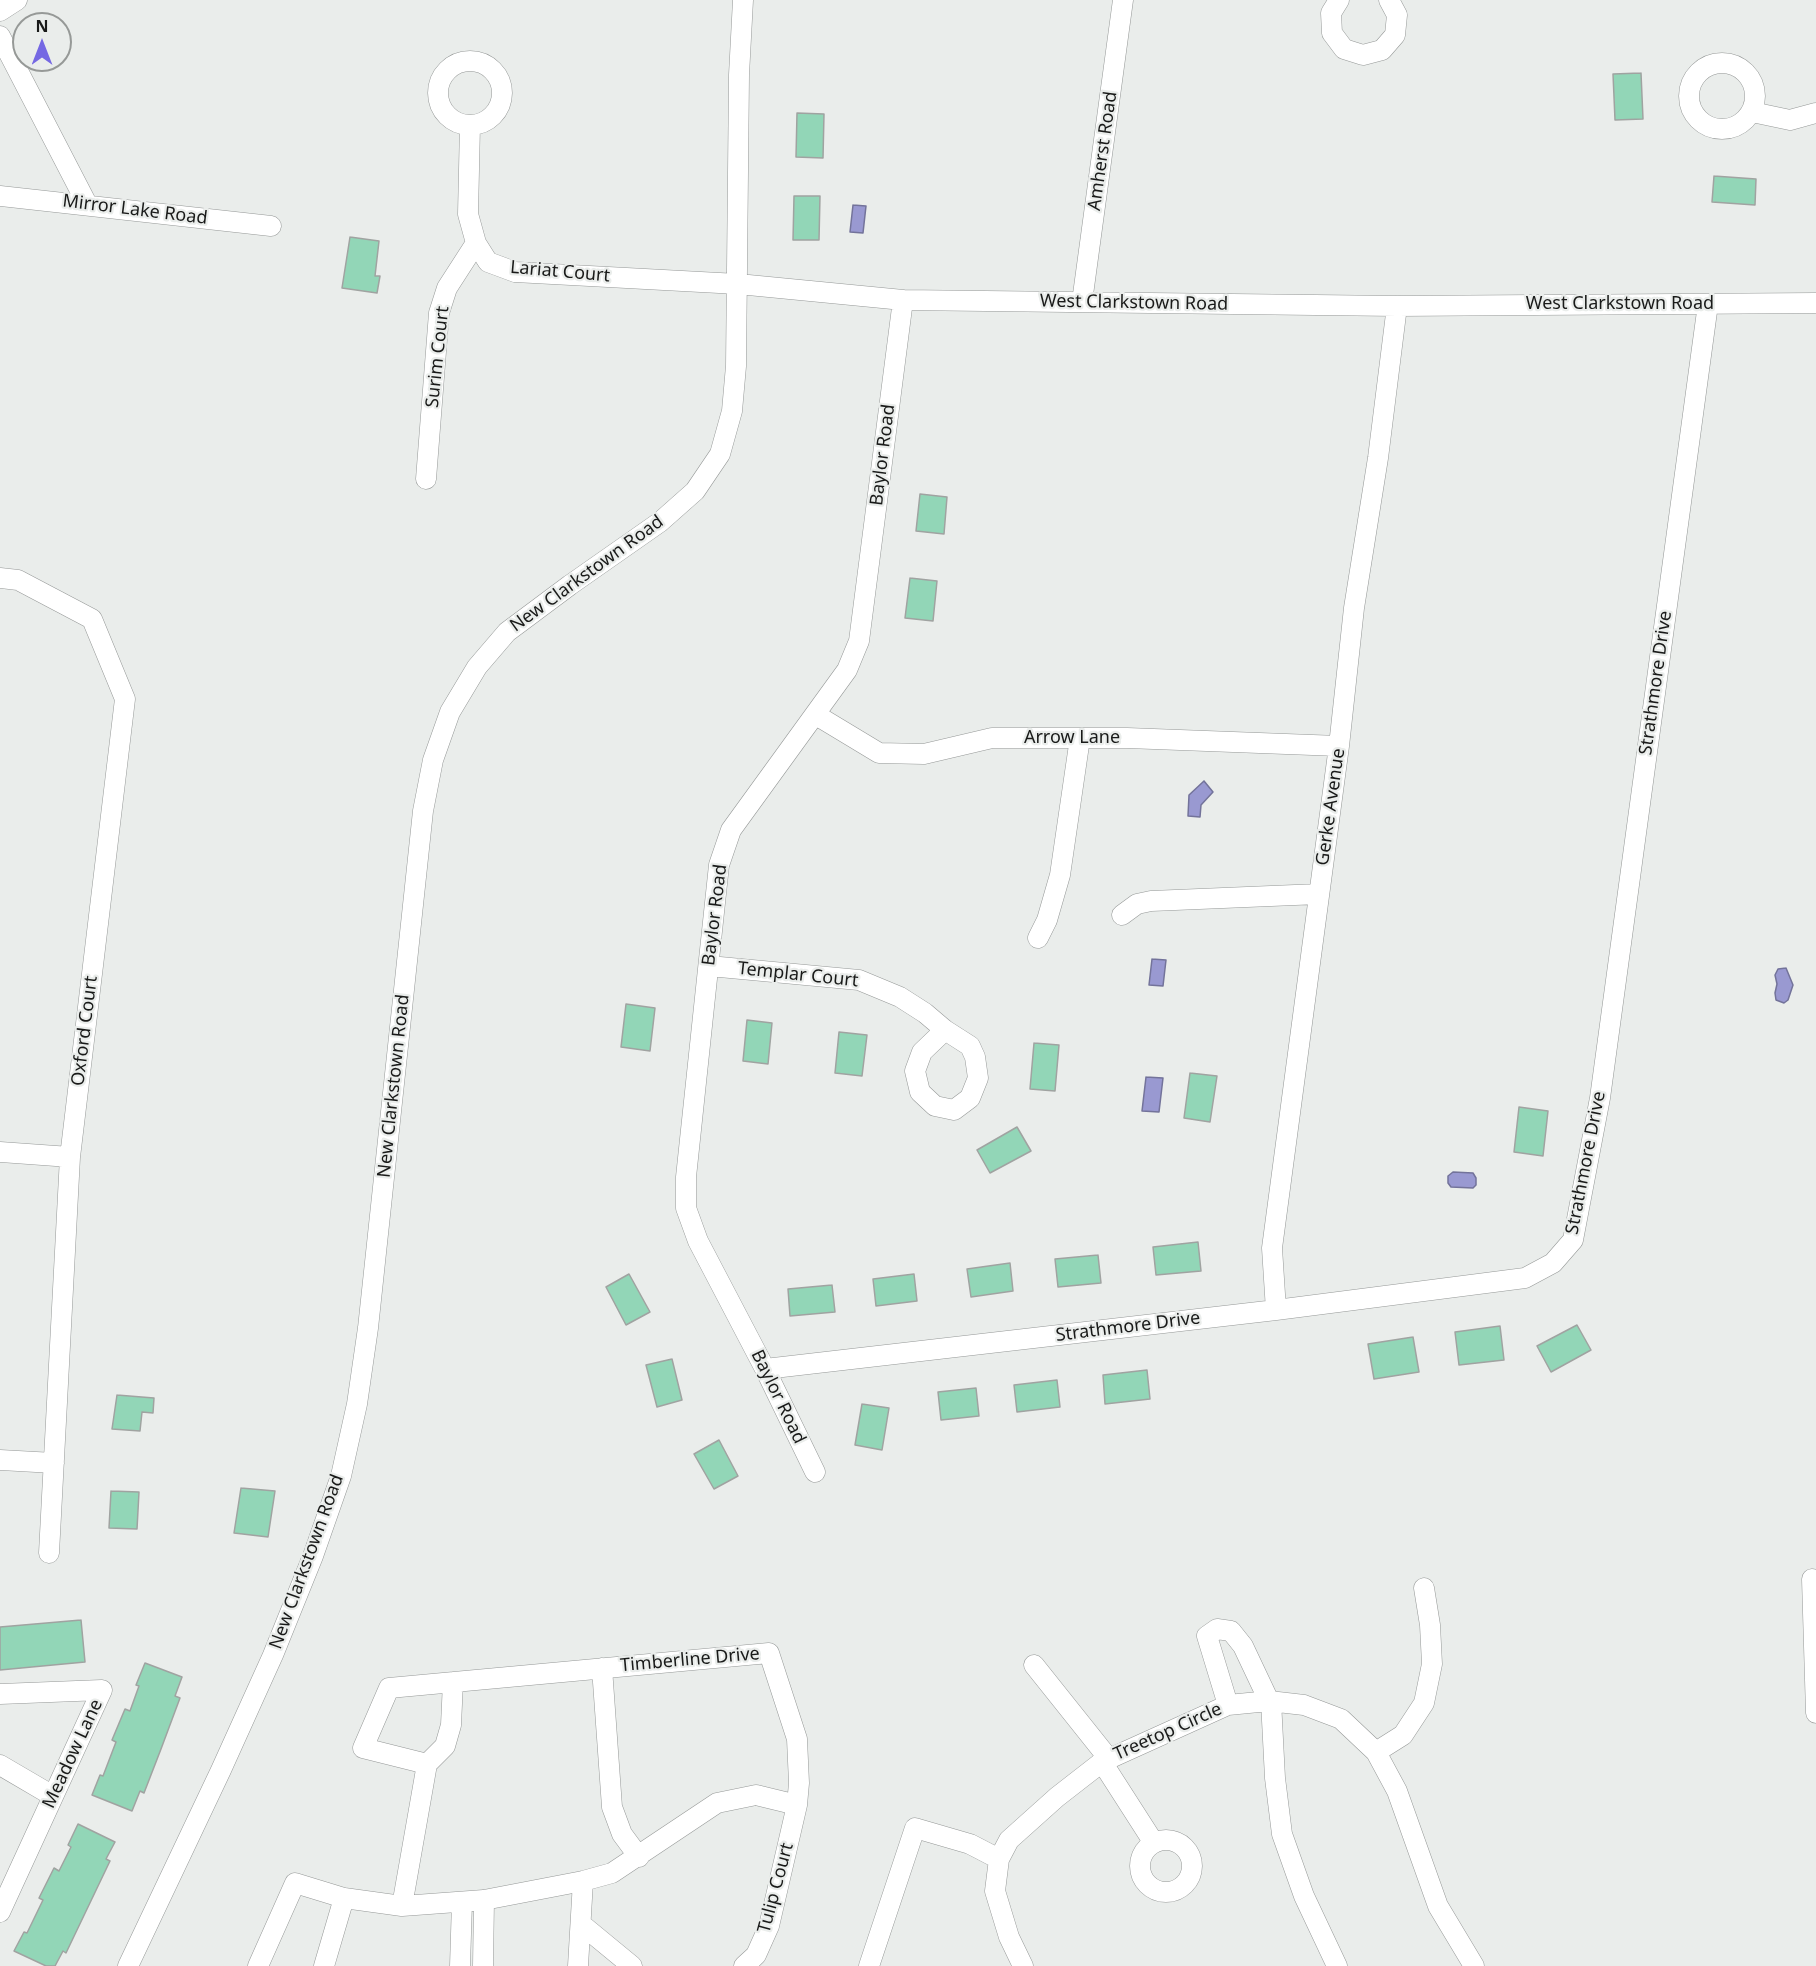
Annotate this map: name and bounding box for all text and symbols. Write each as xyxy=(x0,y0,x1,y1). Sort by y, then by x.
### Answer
north arrow xyxy=(12,12,72,72)
text: N xyxy=(35,15,49,37)
street label: Amherst Road xyxy=(1084,90,1122,212)
street label: Mirror Lake Road xyxy=(61,190,209,230)
street label: Lariat Court xyxy=(509,257,611,287)
street label: West Clarkstown Road xyxy=(1040,291,1228,315)
street label: West Clarkstown Road xyxy=(1526,293,1714,315)
street label: Surim Court xyxy=(422,305,454,409)
street label: Baylor Road xyxy=(866,403,900,507)
street label: New Clarkstown Road xyxy=(506,511,668,637)
street label: Strathmore Drive xyxy=(1635,610,1677,756)
street label: Arrow Lane xyxy=(1024,727,1120,749)
street label: Gerke Avenue xyxy=(1312,747,1350,867)
street label: Baylor Road xyxy=(698,863,732,967)
street label: Templar Court xyxy=(737,958,859,992)
street label: Oxford Court xyxy=(68,975,102,1087)
street label: New Clarkstown Road xyxy=(374,993,414,1179)
street label: Strathmore Drive xyxy=(1562,1090,1610,1236)
street label: Strathmore Drive xyxy=(1055,1307,1201,1347)
street label: Baylor Road xyxy=(746,1346,810,1448)
street label: New Clarkstown Road xyxy=(265,1472,349,1652)
street label: Timberline Drive xyxy=(619,1643,761,1677)
street label: Meadow Lane xyxy=(38,1696,108,1812)
street label: Treetop Circle xyxy=(1111,1699,1225,1765)
street label: Tulip Court xyxy=(754,1840,798,1936)

